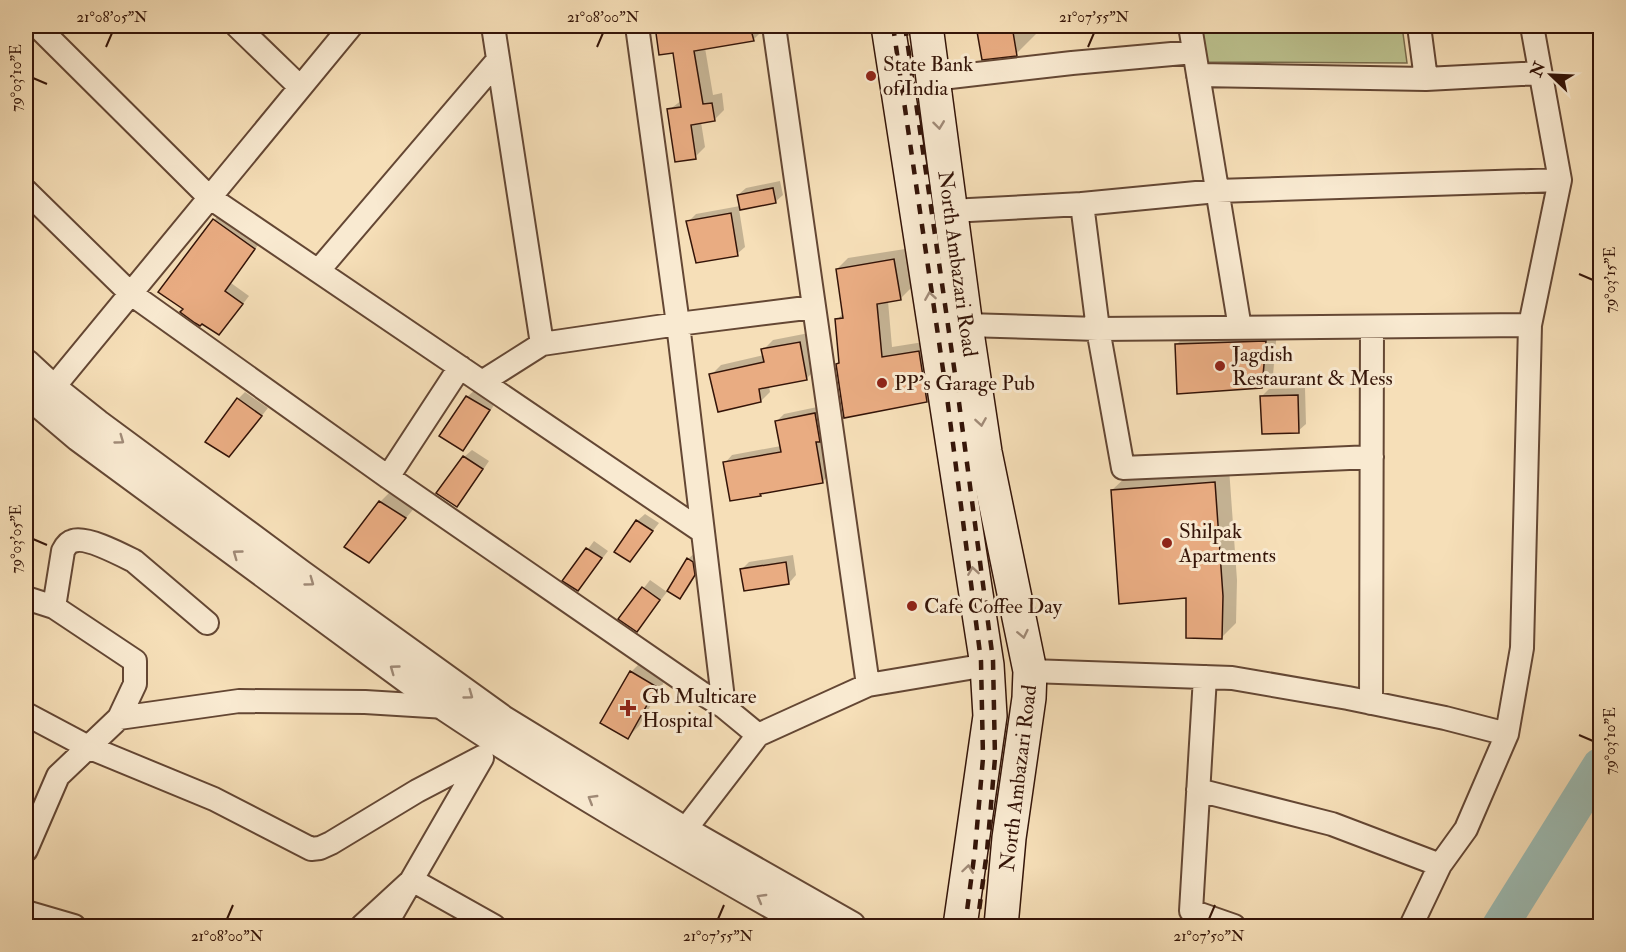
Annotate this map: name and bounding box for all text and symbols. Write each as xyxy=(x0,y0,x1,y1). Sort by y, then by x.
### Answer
text: 21°08'05"N xyxy=(76,8,148,27)
text: 21°08'00"N xyxy=(567,8,640,27)
text: 21°07'55"N xyxy=(1059,8,1129,27)
text: 79°03'10"E xyxy=(7,44,26,112)
north arrow xyxy=(1521,45,1581,105)
place label: State Bank of India xyxy=(883,51,973,102)
text: N xyxy=(1526,58,1550,81)
marker: State Bank of India xyxy=(864,69,878,83)
one-way arrow xyxy=(932,121,945,130)
street label: North Ambazari Road xyxy=(931,169,984,360)
text: 79°03'15"E xyxy=(1601,247,1620,313)
one-way arrow xyxy=(924,291,937,301)
place label: Jagdish Restaurant & Mess xyxy=(1231,341,1393,392)
marker: Jagdish Restaurant & Mess xyxy=(1213,359,1227,373)
place label: PP's Garage Pub xyxy=(894,370,1035,397)
marker: PP's Garage Pub xyxy=(875,376,889,390)
one-way arrow xyxy=(974,418,986,427)
one-way arrow xyxy=(114,433,125,444)
text: 79°03'05"E xyxy=(7,504,26,573)
place label: Shilpak Apartments xyxy=(1178,518,1276,569)
marker: Shilpak Apartments xyxy=(1160,536,1174,550)
one-way arrow xyxy=(233,550,244,561)
one-way arrow xyxy=(967,567,979,576)
one-way arrow xyxy=(304,575,315,586)
place label: Cafe Coffee Day xyxy=(924,593,1063,620)
marker: Cafe Coffee Day xyxy=(905,599,919,613)
one-way arrow xyxy=(1016,629,1029,639)
one-way arrow xyxy=(390,666,401,677)
place label: Gb Multicare Hospital xyxy=(642,683,757,734)
street label: North Ambazari Road xyxy=(994,683,1043,873)
one-way arrow xyxy=(462,688,473,699)
marker: Gb Multicare Hospital xyxy=(619,699,637,717)
text: 79°03'10"E xyxy=(1601,707,1620,775)
one-way arrow xyxy=(588,794,598,806)
one-way arrow xyxy=(962,864,974,873)
one-way arrow xyxy=(756,893,767,905)
text: 21°08'00"N xyxy=(191,927,264,946)
text: 21°07'55"N xyxy=(683,927,753,946)
text: 21°07'50"N xyxy=(1174,927,1245,946)

